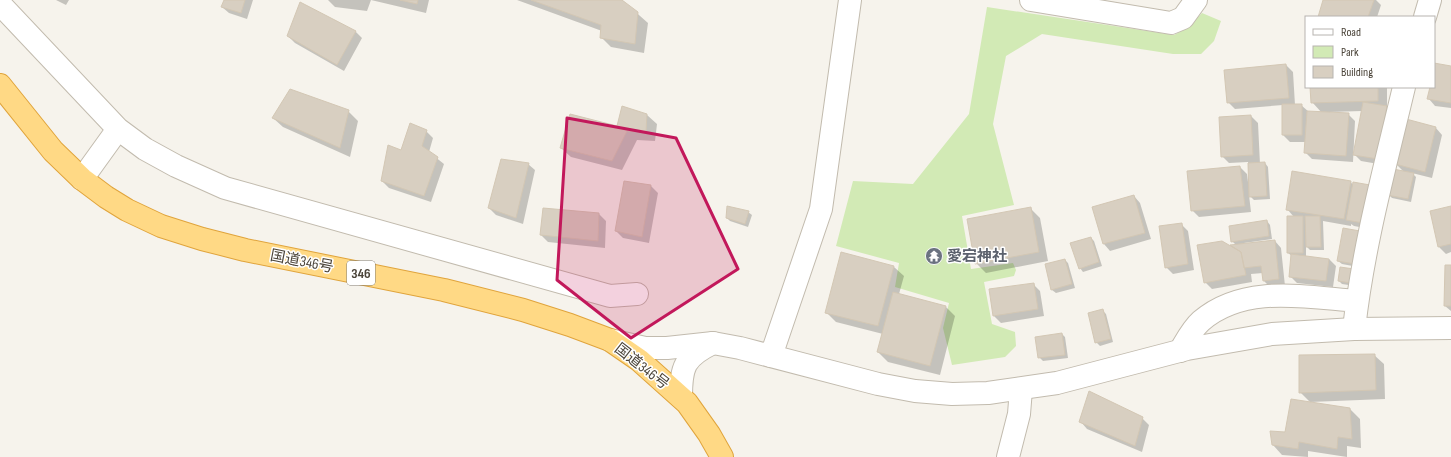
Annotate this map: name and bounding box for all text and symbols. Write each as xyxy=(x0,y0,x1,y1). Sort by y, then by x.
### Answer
legend xyxy=(1305,16,1435,88)
text: Road xyxy=(1341,25,1361,40)
text: Park xyxy=(1341,45,1359,60)
text: Building xyxy=(1341,65,1373,80)
street label: 国道346号 xyxy=(269,246,335,277)
temple icon: 愛宕神社 xyxy=(924,246,944,266)
place label: 愛宕神社 xyxy=(947,247,1007,266)
road number: 346 xyxy=(347,261,375,285)
street label: 国道346号 xyxy=(611,339,673,394)

